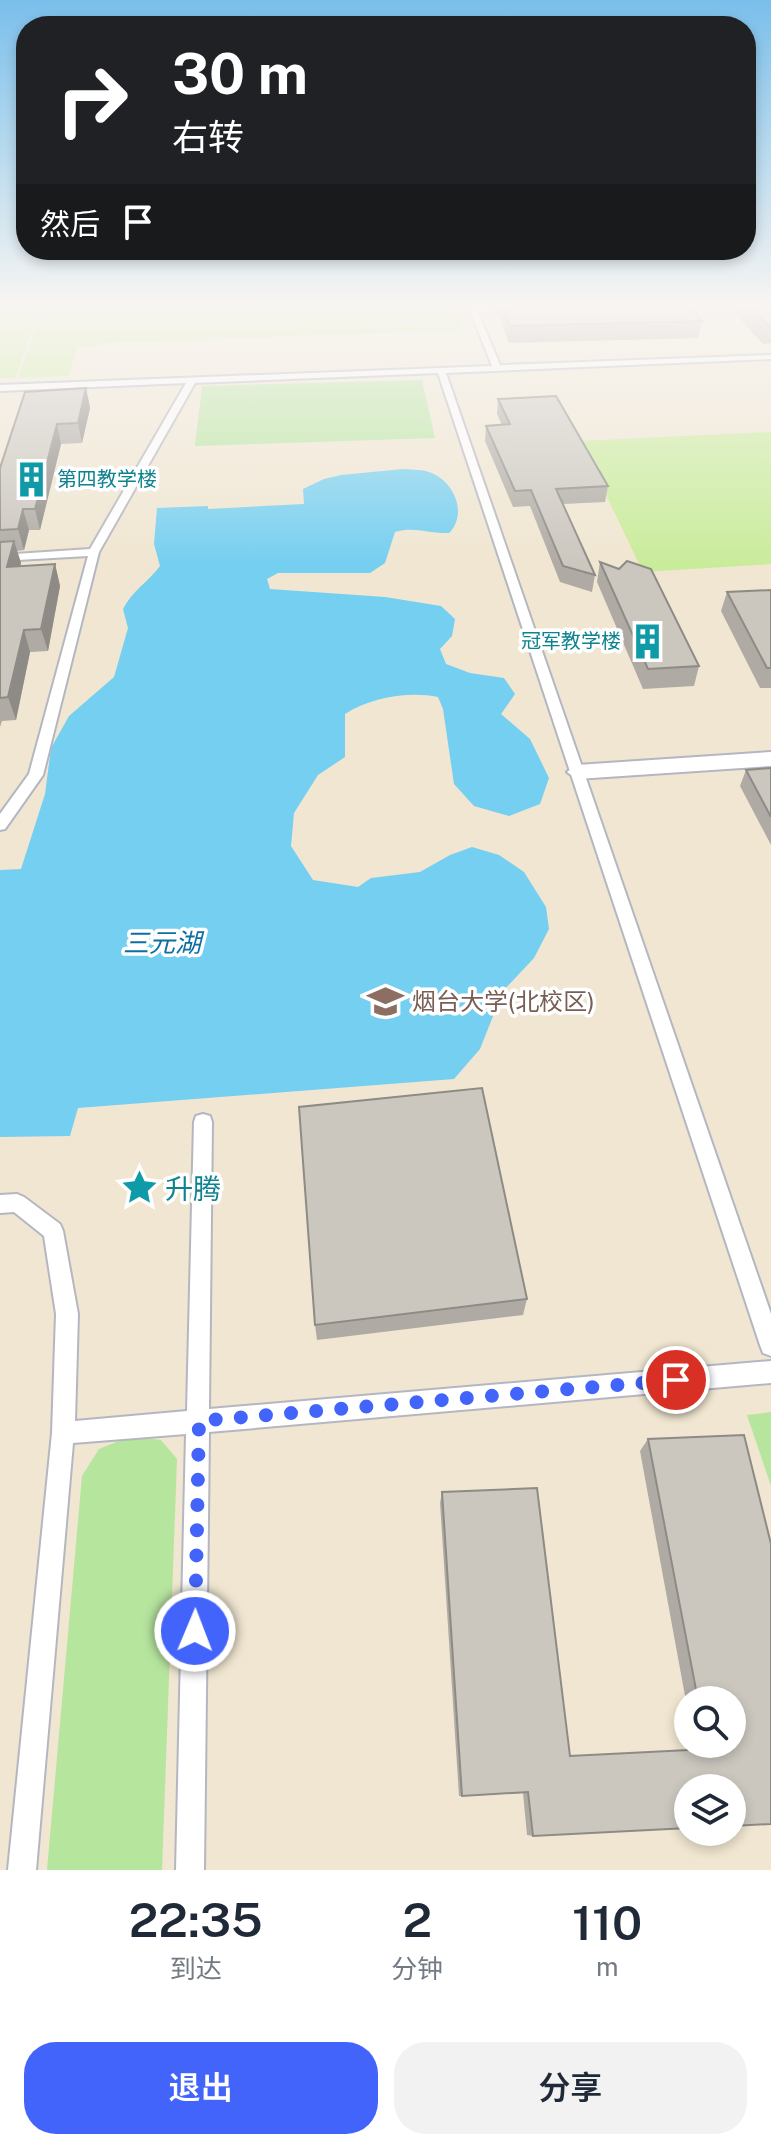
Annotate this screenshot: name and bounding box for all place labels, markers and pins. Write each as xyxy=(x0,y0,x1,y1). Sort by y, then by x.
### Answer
building icon: 第四教学楼 xyxy=(12,460,50,498)
place label: 第四教学楼 xyxy=(57,467,157,491)
building icon: 冠军教学楼 xyxy=(628,622,666,660)
place label: 冠军教学楼 xyxy=(521,629,621,653)
school or university icon: 烟台大学(北校区) xyxy=(367,982,405,1020)
place label: 烟台大学(北校区) xyxy=(412,987,595,1015)
place icon: 升腾 xyxy=(120,1169,158,1207)
place label: 升腾 xyxy=(165,1172,221,1205)
pin xyxy=(642,1346,710,1414)

